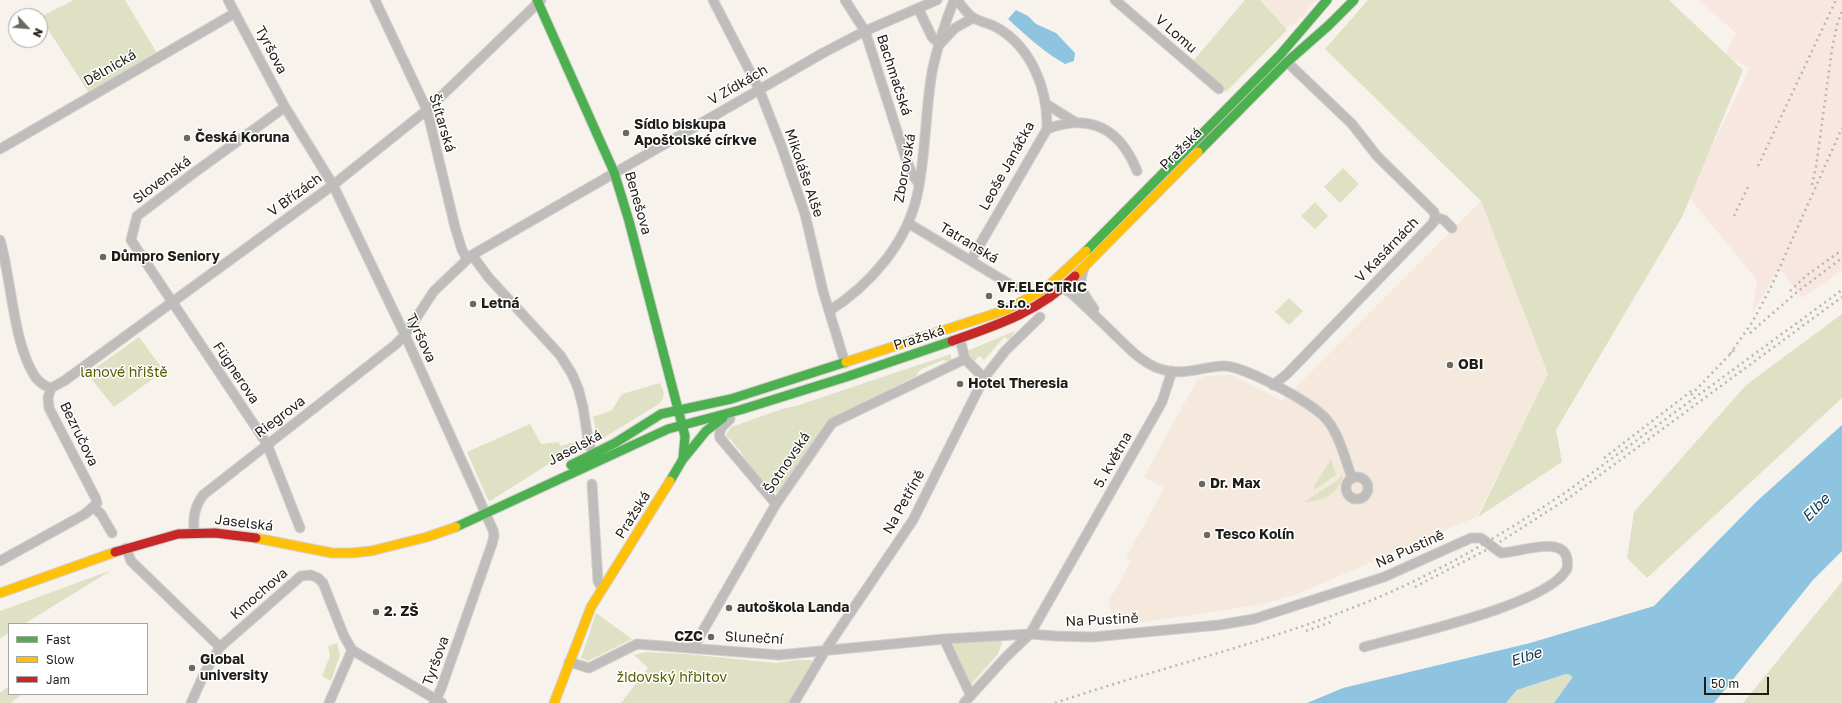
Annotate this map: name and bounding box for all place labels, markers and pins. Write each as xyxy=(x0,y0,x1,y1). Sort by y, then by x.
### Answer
place label: Sídlo biskupa Apoštolské církve xyxy=(634,117,757,150)
marker: Sídlo biskupa Apoštolské církve xyxy=(621,128,631,138)
place label: Česká Koruna xyxy=(195,130,289,146)
marker: Česká Koruna xyxy=(182,133,192,143)
place label: Důmpro Seniory xyxy=(111,249,220,265)
marker: Důmpro Seniory xyxy=(98,252,108,262)
place label: VF.ELECTRIC s.r.o. xyxy=(997,280,1087,312)
marker: VF.ELECTRIC s.r.o. xyxy=(984,291,994,301)
place label: Letná xyxy=(481,296,519,312)
marker: Letná xyxy=(468,299,478,309)
place label: OBI xyxy=(1458,357,1483,373)
marker: OBI xyxy=(1445,360,1455,370)
place label: Hotel Theresia xyxy=(968,376,1068,392)
marker: Hotel Theresia xyxy=(955,379,965,389)
place label: Dr. Max xyxy=(1210,476,1261,492)
marker: Dr. Max xyxy=(1197,479,1207,489)
place label: Tesco Kolín xyxy=(1215,527,1294,543)
marker: Tesco Kolín xyxy=(1202,530,1212,540)
place label: autoškola Landa xyxy=(737,600,849,616)
marker: autoškola Landa xyxy=(724,603,734,613)
place label: 2. ZŠ xyxy=(384,604,419,620)
marker: 2. ZŠ xyxy=(371,607,381,617)
place label: CZC xyxy=(674,629,703,645)
marker: CZC xyxy=(706,632,716,642)
place label: Global university xyxy=(200,652,268,684)
marker: Global university xyxy=(187,663,197,673)

